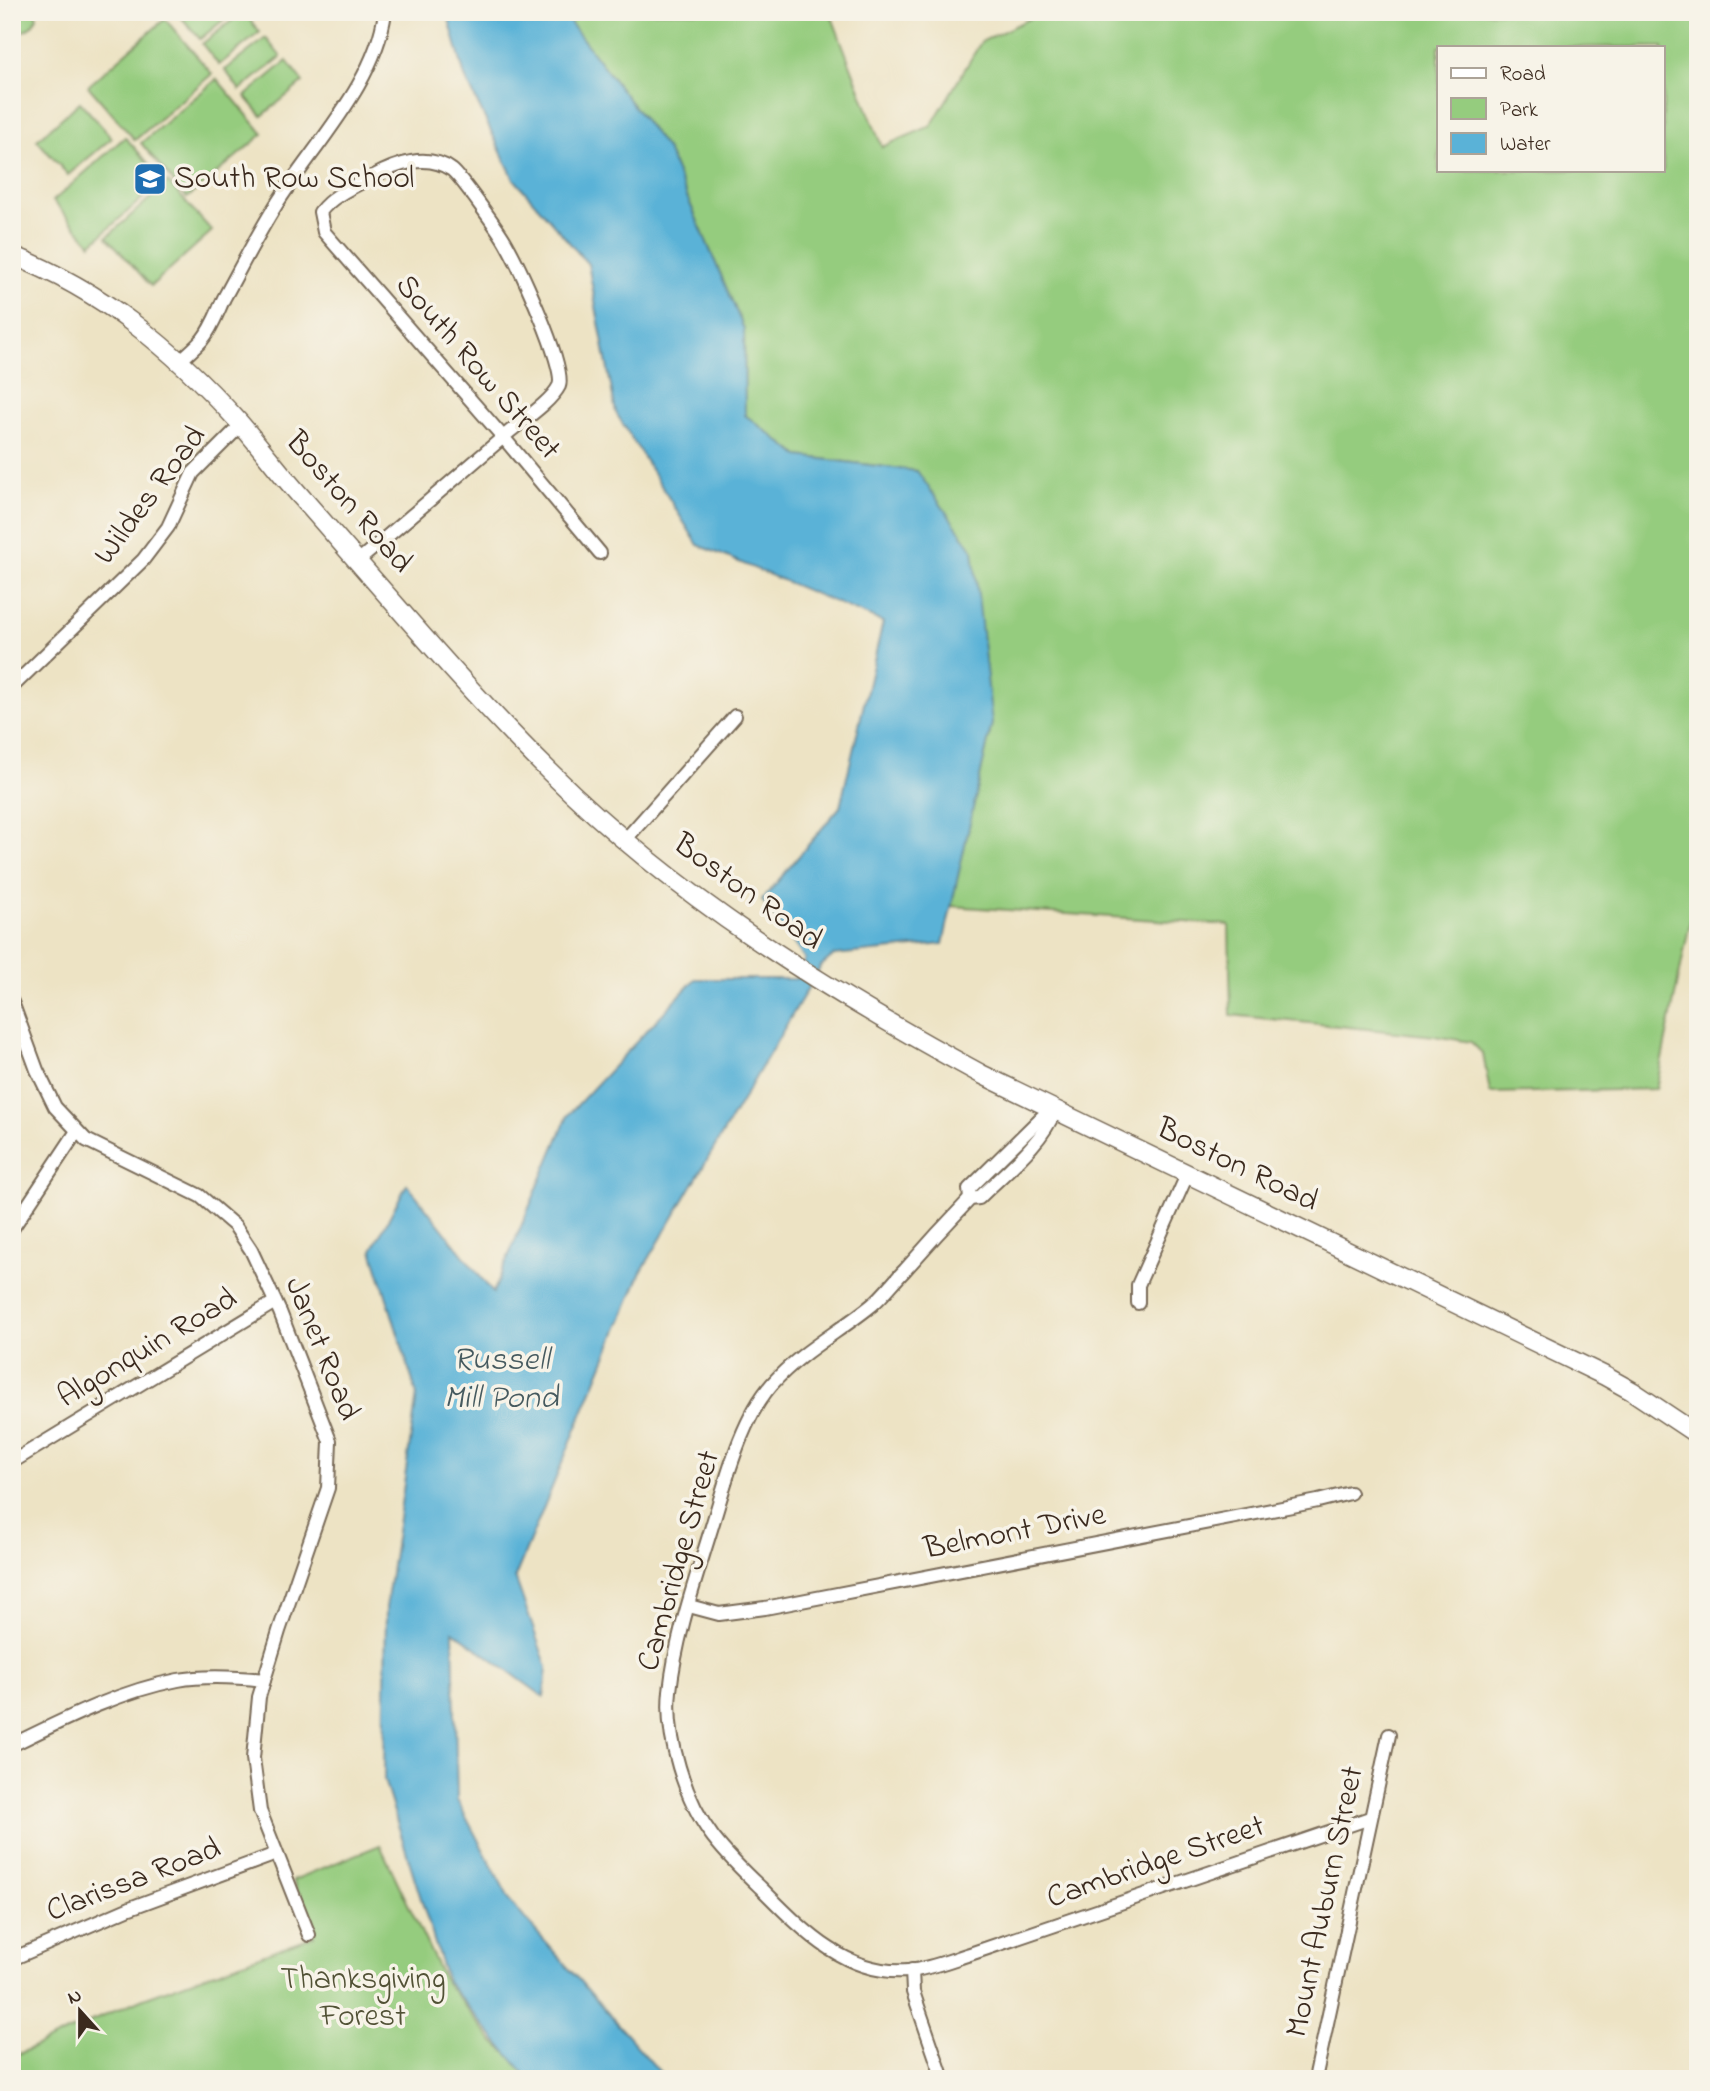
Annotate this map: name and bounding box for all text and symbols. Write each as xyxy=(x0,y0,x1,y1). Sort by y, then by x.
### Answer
legend xyxy=(1437,46,1664,172)
text: Road xyxy=(1500,60,1546,90)
text: Park xyxy=(1500,96,1539,126)
text: Water xyxy=(1500,130,1551,160)
place label: South Row School xyxy=(174,156,414,203)
school or university icon: South Row School xyxy=(131,160,169,198)
street label: South Row Street xyxy=(383,265,571,472)
street label: Wildes Road xyxy=(83,416,219,576)
street label: Boston Road xyxy=(272,421,423,585)
street label: Boston Road xyxy=(661,822,832,964)
street label: Boston Road xyxy=(1147,1106,1326,1226)
street label: Janet Road xyxy=(271,1270,371,1428)
street label: Algonquin Road xyxy=(49,1277,247,1421)
water label: Russell Mill Pond xyxy=(444,1337,560,1423)
street label: Cambridge Street xyxy=(626,1445,734,1677)
street label: Belmont Drive xyxy=(919,1492,1110,1574)
street label: Mount Auburn Street xyxy=(1274,1762,1378,2042)
street label: Cambridge Street xyxy=(1041,1804,1271,1922)
street label: Clarissa Road xyxy=(40,1826,228,1936)
park label: Thanksgiving Forest xyxy=(280,1957,446,2041)
north arrow xyxy=(46,1976,116,2046)
text: N xyxy=(64,1982,86,2012)

